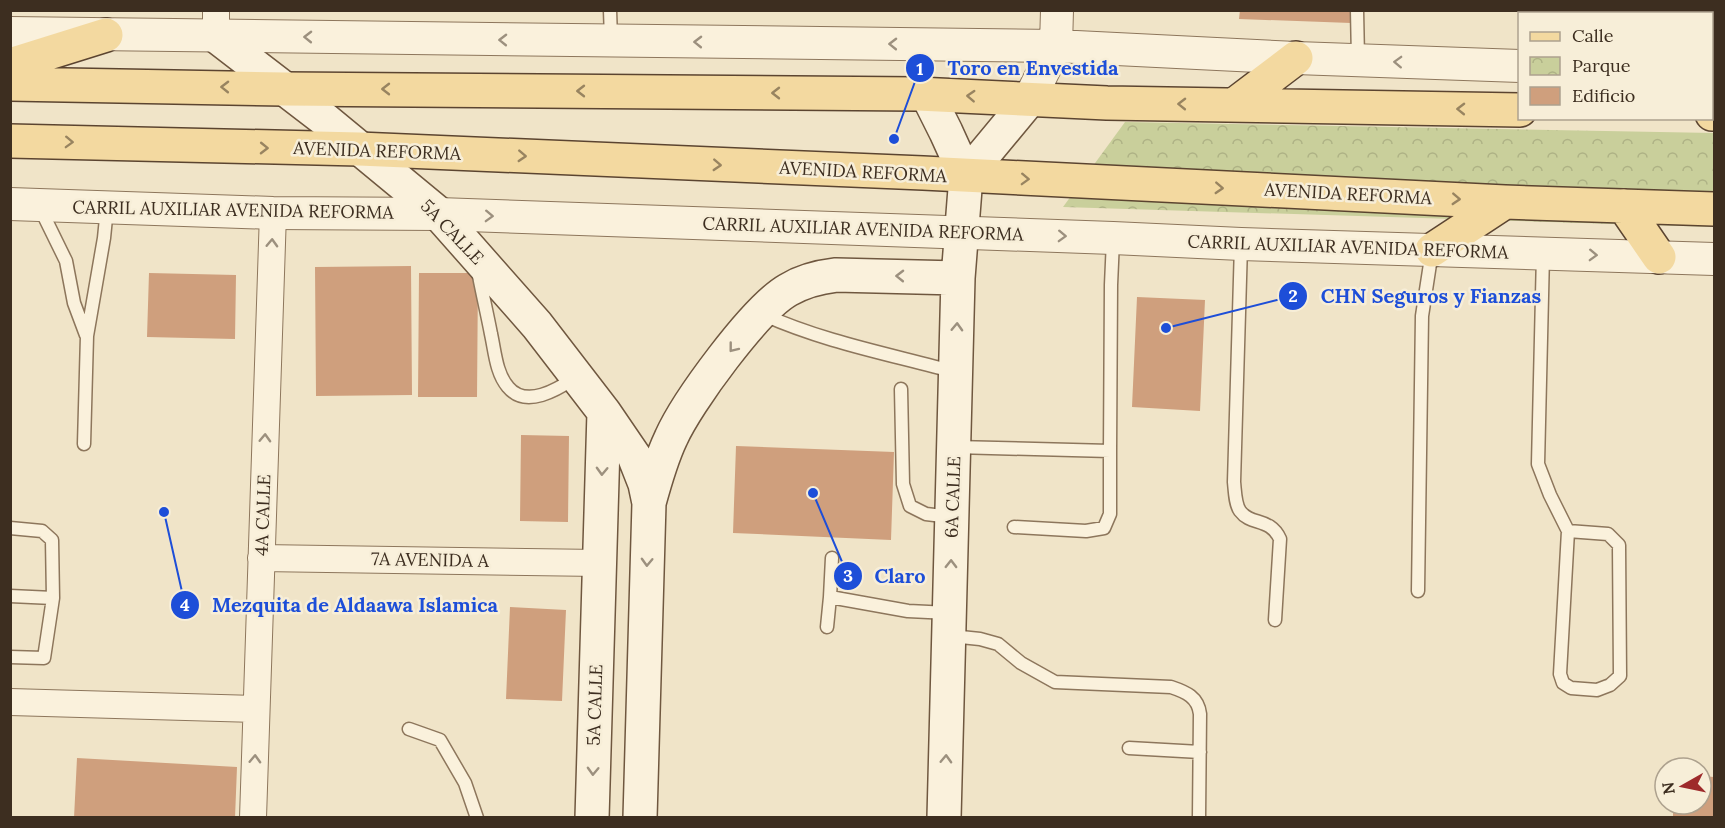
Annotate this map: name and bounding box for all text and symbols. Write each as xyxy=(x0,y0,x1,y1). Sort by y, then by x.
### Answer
legend xyxy=(1518,12,1713,120)
text: Calle xyxy=(1572,24,1614,47)
one-way arrow xyxy=(303,31,312,43)
one-way arrow xyxy=(498,34,507,46)
one-way arrow xyxy=(693,36,702,48)
one-way arrow xyxy=(888,38,897,50)
callout: Toro en Envestida xyxy=(905,49,1130,87)
text: Parque xyxy=(1572,54,1631,77)
text: Toro en Envestida xyxy=(947,55,1119,80)
one-way arrow xyxy=(1394,56,1403,69)
text: 1 xyxy=(916,57,924,80)
one-way arrow xyxy=(221,81,230,94)
one-way arrow xyxy=(381,83,390,95)
text: Edificio xyxy=(1572,84,1635,107)
one-way arrow xyxy=(576,85,585,97)
one-way arrow xyxy=(771,87,780,99)
one-way arrow xyxy=(966,90,975,103)
one-way arrow xyxy=(1178,98,1187,110)
one-way arrow xyxy=(1457,103,1466,115)
one-way arrow xyxy=(64,136,73,149)
street label: AVENIDA REFORMA xyxy=(292,136,462,165)
one-way arrow xyxy=(259,141,268,154)
one-way arrow xyxy=(517,150,526,163)
street label: AVENIDA REFORMA xyxy=(778,156,948,187)
one-way arrow xyxy=(712,159,721,172)
one-way arrow xyxy=(1020,172,1029,185)
street label: AVENIDA REFORMA xyxy=(1263,178,1433,209)
one-way arrow xyxy=(1215,181,1224,194)
one-way arrow xyxy=(1452,193,1461,206)
street label: 5A CALLE xyxy=(416,194,489,269)
street label: CARRIL AUXILIAR AVENIDA REFORMA xyxy=(72,195,395,224)
one-way arrow xyxy=(484,209,493,222)
street label: CARRIL AUXILIAR AVENIDA REFORMA xyxy=(702,211,1025,246)
street label: CARRIL AUXILIAR AVENIDA REFORMA xyxy=(1187,229,1510,264)
one-way arrow xyxy=(1058,230,1067,242)
one-way arrow xyxy=(265,239,278,248)
one-way arrow xyxy=(1589,249,1598,262)
one-way arrow xyxy=(895,270,904,283)
callout: CHN Seguros y Fianzas xyxy=(1278,277,1553,315)
text: CHN Seguros y Fianzas xyxy=(1321,283,1541,308)
text: 2 xyxy=(1288,284,1298,307)
one-way arrow xyxy=(951,323,963,332)
one-way arrow xyxy=(729,341,740,352)
one-way arrow xyxy=(259,434,272,443)
street label: 6A CALLE xyxy=(940,456,965,538)
one-way arrow xyxy=(596,466,608,475)
street label: 4A CALLE xyxy=(250,474,275,556)
street label: 7A AVENIDA A xyxy=(371,547,490,572)
one-way arrow xyxy=(641,557,654,566)
callout: Claro xyxy=(833,557,938,595)
one-way arrow xyxy=(945,560,957,569)
text: Claro xyxy=(874,563,926,588)
text: 3 xyxy=(843,564,853,587)
callout: Mezquita de Aldaawa Islamica xyxy=(170,586,510,624)
text: Mezquita de Aldaawa Islamica xyxy=(212,592,499,617)
text: 4 xyxy=(180,593,190,616)
street label: 5A CALLE xyxy=(582,664,607,746)
one-way arrow xyxy=(248,755,261,764)
one-way arrow xyxy=(939,755,952,764)
north arrow xyxy=(1653,756,1713,816)
one-way arrow xyxy=(587,766,600,775)
text: N xyxy=(1657,781,1679,796)

